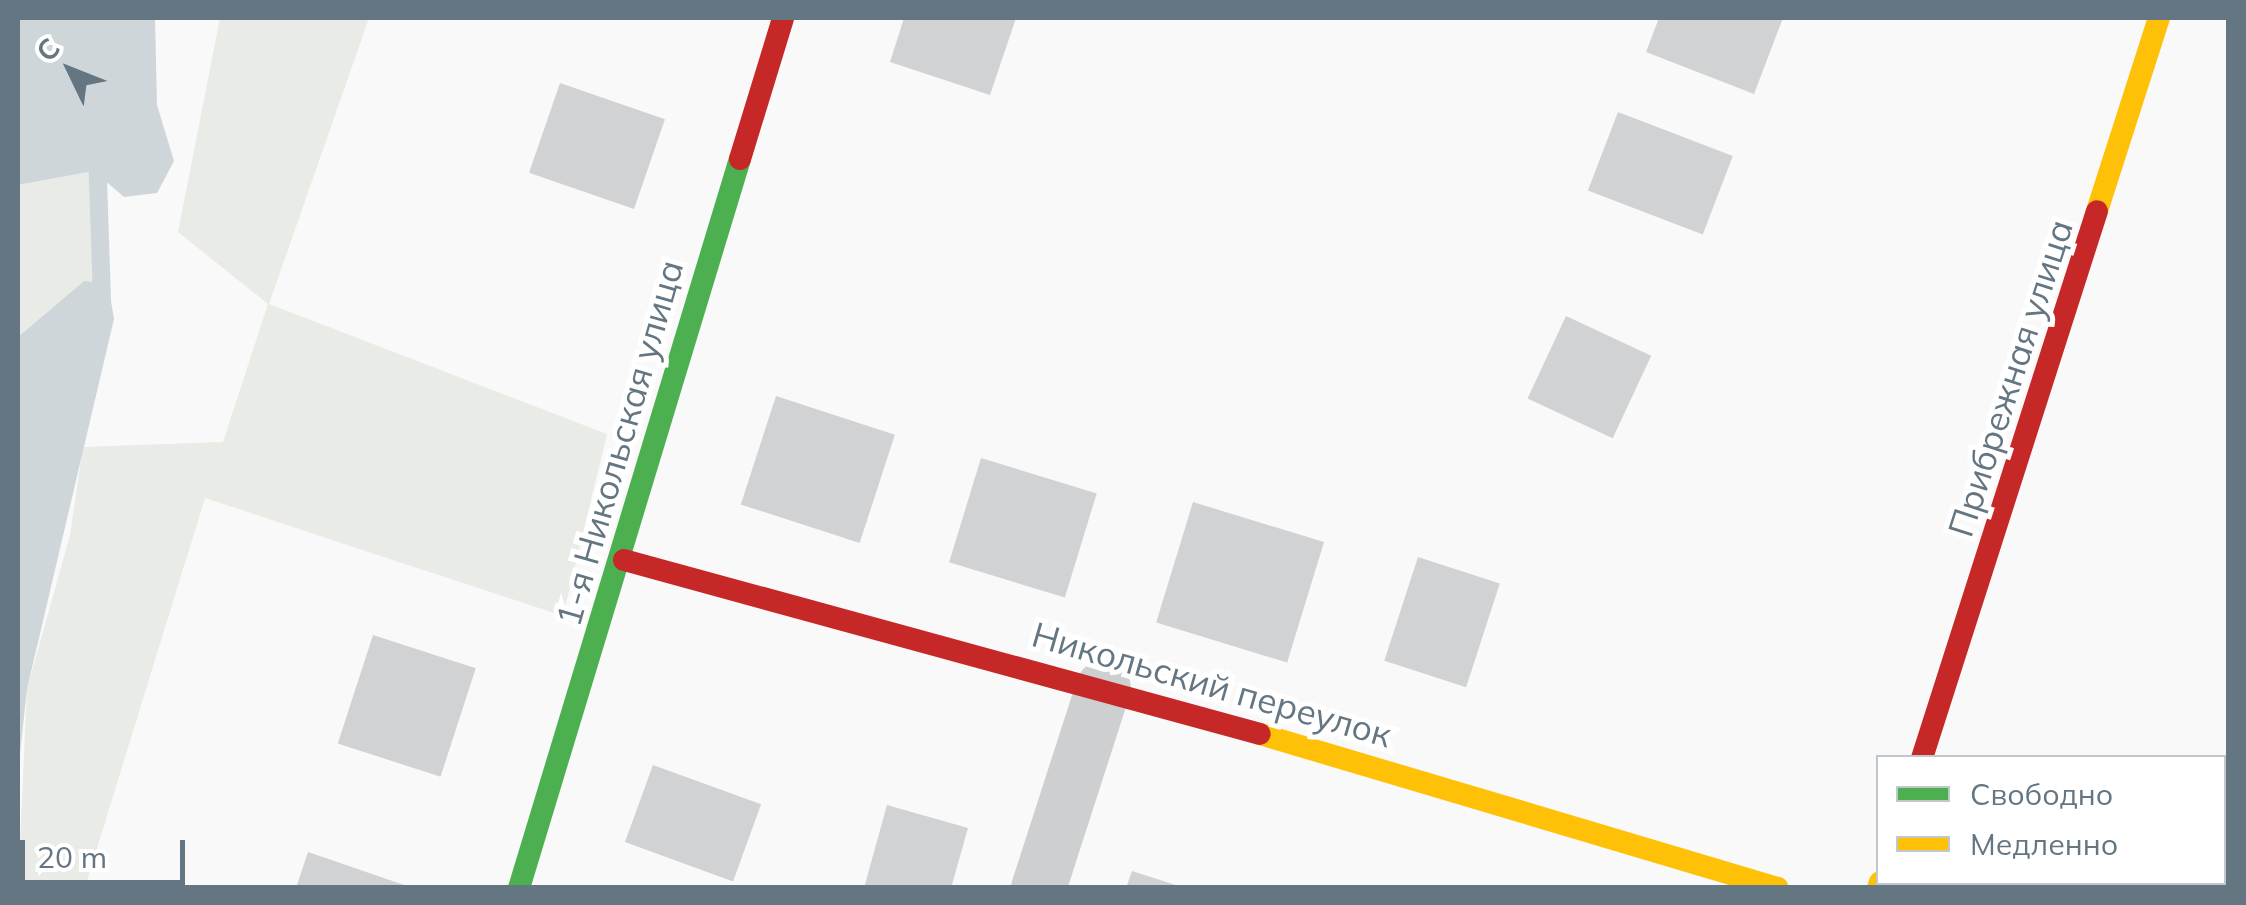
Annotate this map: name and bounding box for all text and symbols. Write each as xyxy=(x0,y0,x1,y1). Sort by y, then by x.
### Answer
north arrow xyxy=(20,20,120,120)
text: С xyxy=(28,30,67,68)
street label: Прибрежная улица xyxy=(1939,214,2081,542)
street label: 1-я Никольская улица xyxy=(547,255,691,631)
street label: Никольский переулок xyxy=(1028,613,1396,755)
legend xyxy=(1876,755,2226,885)
text: Свободно xyxy=(1970,775,2113,813)
scale bar xyxy=(25,820,190,882)
text: Медленно xyxy=(1970,825,2118,863)
text: 20 m xyxy=(37,838,107,876)

